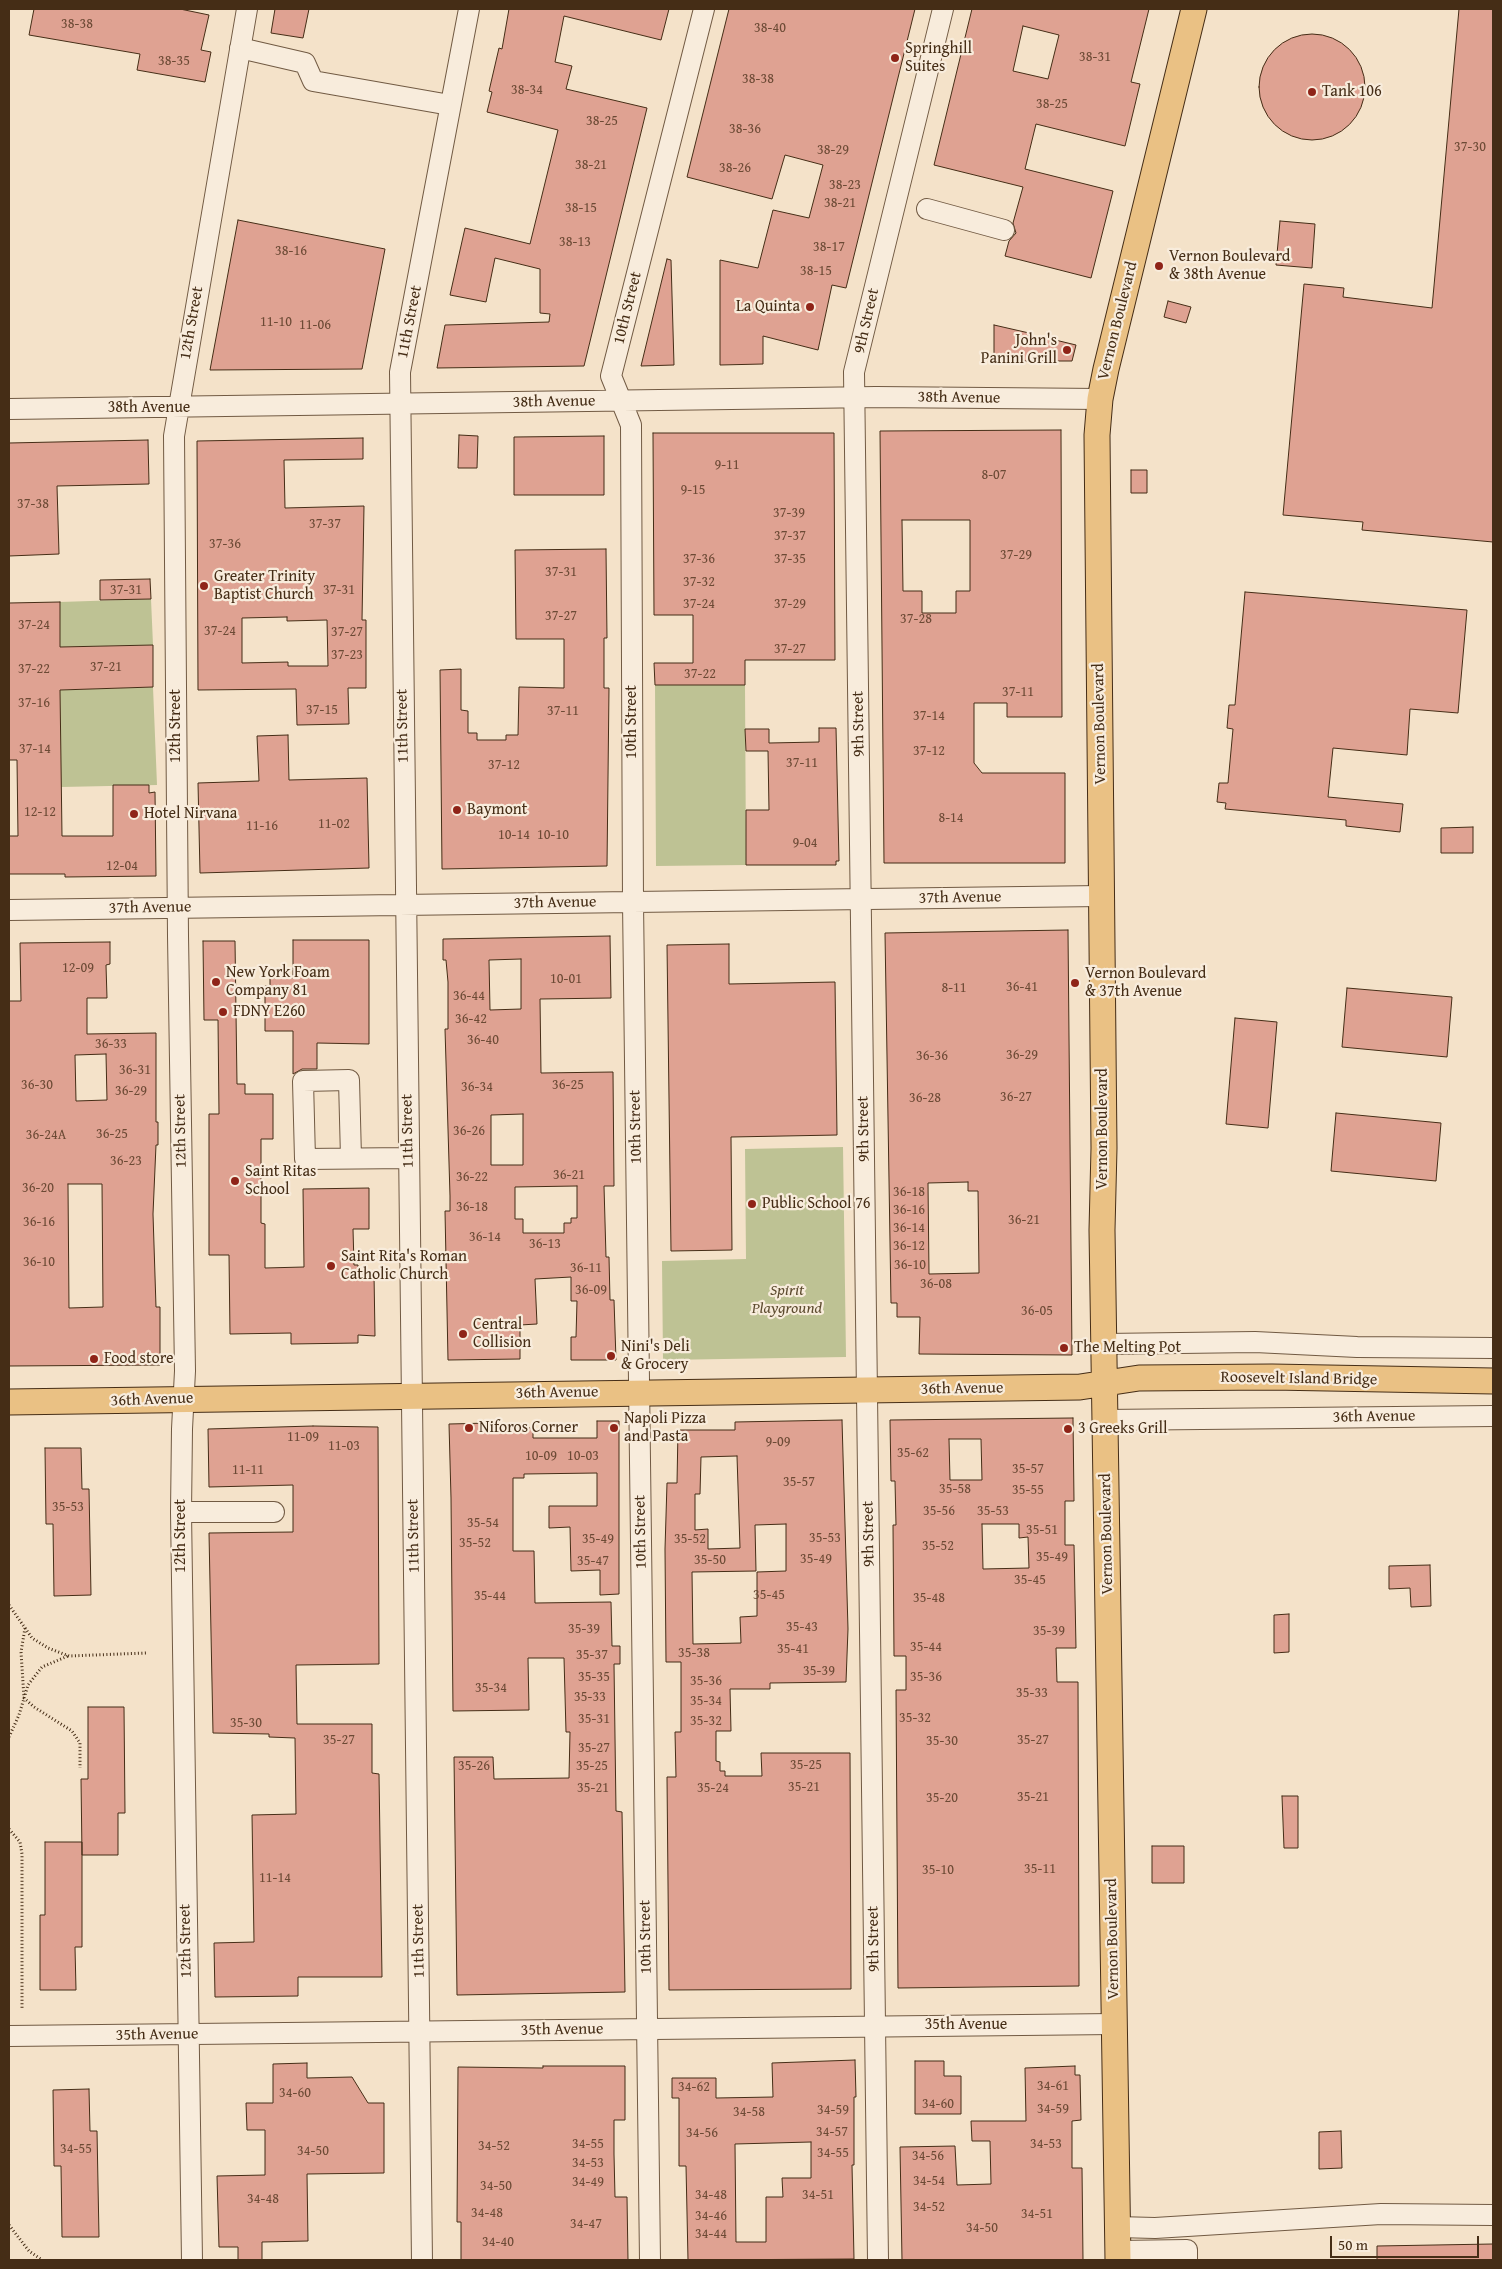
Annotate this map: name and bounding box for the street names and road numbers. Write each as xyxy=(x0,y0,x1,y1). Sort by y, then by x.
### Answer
street label: Vernon Boulevard xyxy=(1094,260,1142,382)
street label: 10th Street xyxy=(610,270,646,346)
street label: 11th Street xyxy=(394,284,426,360)
street label: 12th Street xyxy=(176,285,208,361)
street label: 9th Street xyxy=(850,287,884,355)
street label: 38th Avenue xyxy=(917,388,1001,408)
street label: 38th Avenue xyxy=(512,392,596,412)
street label: 38th Avenue xyxy=(108,398,190,418)
street label: Vernon Boulevard xyxy=(1089,663,1111,785)
street label: 10th Street xyxy=(622,685,642,759)
street label: 12th Street xyxy=(166,689,186,763)
street label: 11th Street xyxy=(393,689,413,763)
street label: 9th Street xyxy=(849,691,869,757)
street label: 37th Avenue xyxy=(918,888,1002,908)
street label: 37th Avenue xyxy=(513,893,597,913)
street label: 37th Avenue xyxy=(108,898,192,918)
street label: Vernon Boulevard xyxy=(1093,1068,1113,1190)
street label: 10th Street xyxy=(626,1090,646,1164)
street label: 12th Street xyxy=(171,1094,191,1168)
street label: 11th Street xyxy=(398,1094,418,1168)
street label: 9th Street xyxy=(854,1096,874,1162)
street label: Roosevelt Island Bridge xyxy=(1220,1368,1378,1390)
street label: 36th Avenue xyxy=(920,1379,1004,1399)
street label: 36th Avenue xyxy=(515,1383,599,1403)
street label: 36th Avenue xyxy=(110,1389,194,1411)
street label: 36th Avenue xyxy=(1332,1407,1416,1427)
street label: Vernon Boulevard xyxy=(1096,1473,1118,1595)
street label: 10th Street xyxy=(631,1495,651,1569)
street label: 12th Street xyxy=(171,1499,191,1573)
street label: 11th Street xyxy=(404,1499,424,1573)
street label: 9th Street xyxy=(859,1501,879,1567)
street label: Vernon Boulevard xyxy=(1102,1878,1124,2000)
street label: 10th Street xyxy=(636,1900,656,1974)
street label: 12th Street xyxy=(176,1904,196,1978)
street label: 11th Street xyxy=(409,1904,429,1978)
street label: 9th Street xyxy=(864,1906,884,1972)
street label: 35th Avenue xyxy=(925,2015,1007,2035)
street label: 35th Avenue xyxy=(520,2020,604,2040)
street label: 35th Avenue xyxy=(115,2025,199,2045)

